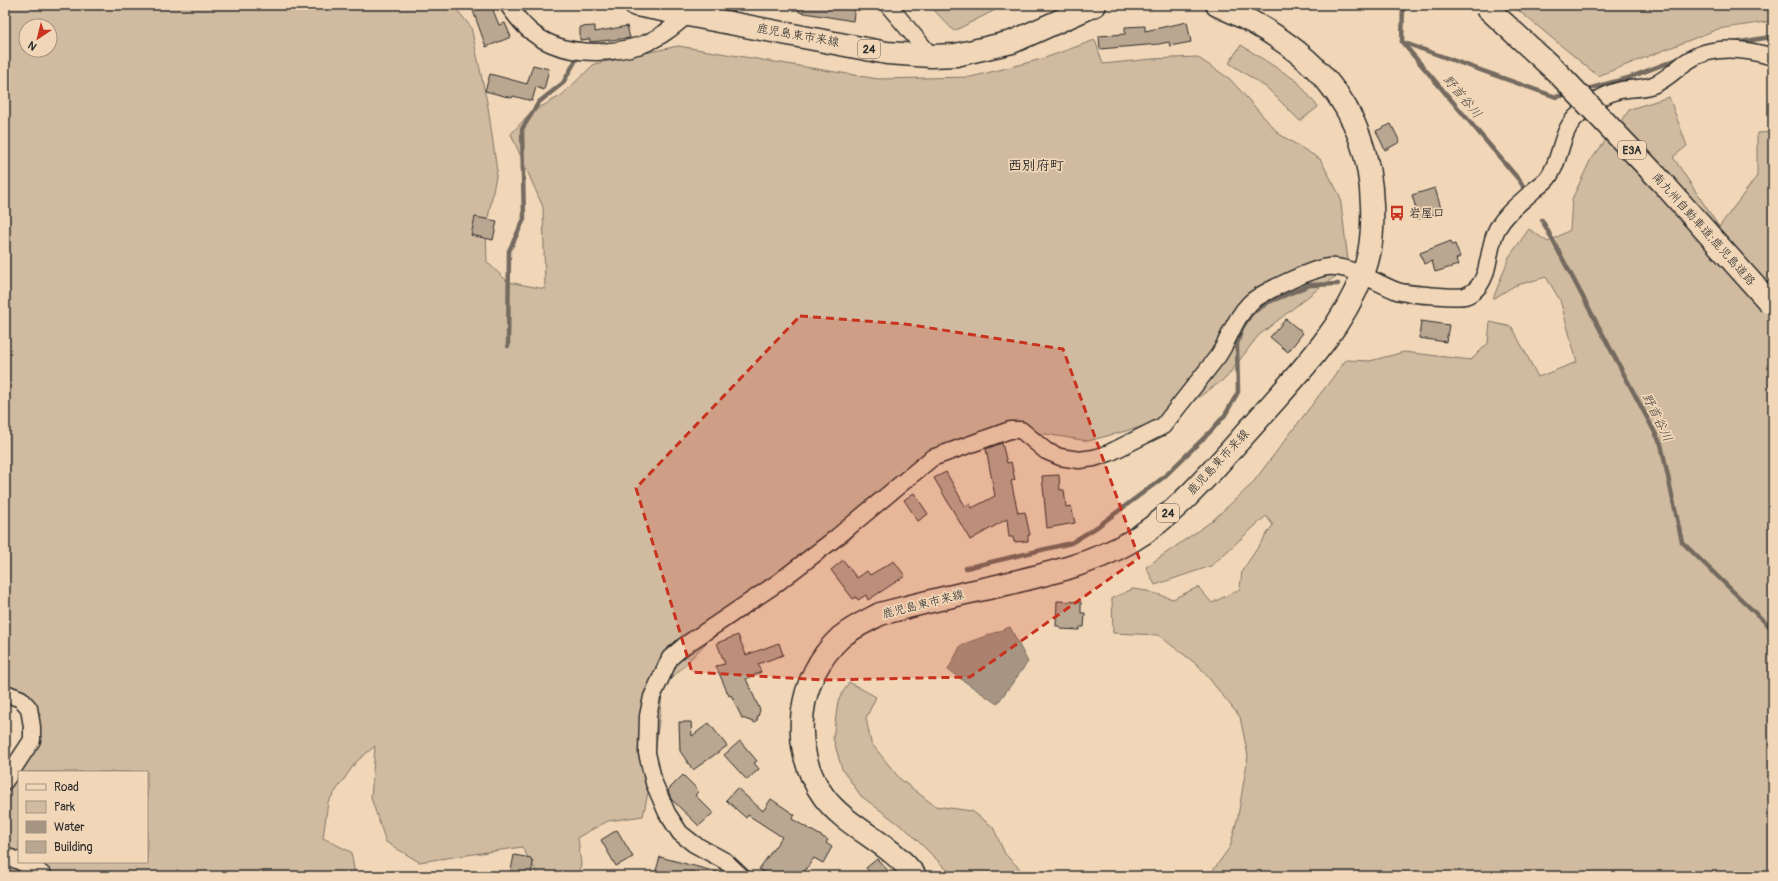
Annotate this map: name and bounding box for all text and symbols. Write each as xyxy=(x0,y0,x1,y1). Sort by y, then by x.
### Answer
north arrow xyxy=(18,18,58,58)
street label: 鹿児島東市来線 xyxy=(755,21,841,50)
text: N xyxy=(25,38,39,53)
road number: 24 xyxy=(858,40,880,58)
water label: 野首谷川 xyxy=(1439,72,1485,122)
road number: E3A xyxy=(1618,141,1646,159)
district label: 西別府町 xyxy=(1008,157,1064,174)
street label: 南九州自動車道;鹿児島道路 xyxy=(1649,170,1758,289)
bus stop icon: 岩屋口 xyxy=(1388,204,1406,222)
place label: 岩屋口 xyxy=(1409,206,1445,221)
water label: 野首谷川 xyxy=(1639,391,1676,444)
street label: 鹿児島東市来線 xyxy=(1184,427,1253,498)
road number: 24 xyxy=(1157,504,1179,522)
street label: 鹿児島東市来線 xyxy=(881,587,966,622)
legend xyxy=(18,771,148,863)
text: Road xyxy=(54,780,79,795)
text: Park xyxy=(54,800,75,815)
text: Water xyxy=(54,820,85,835)
text: Building xyxy=(54,840,93,855)

